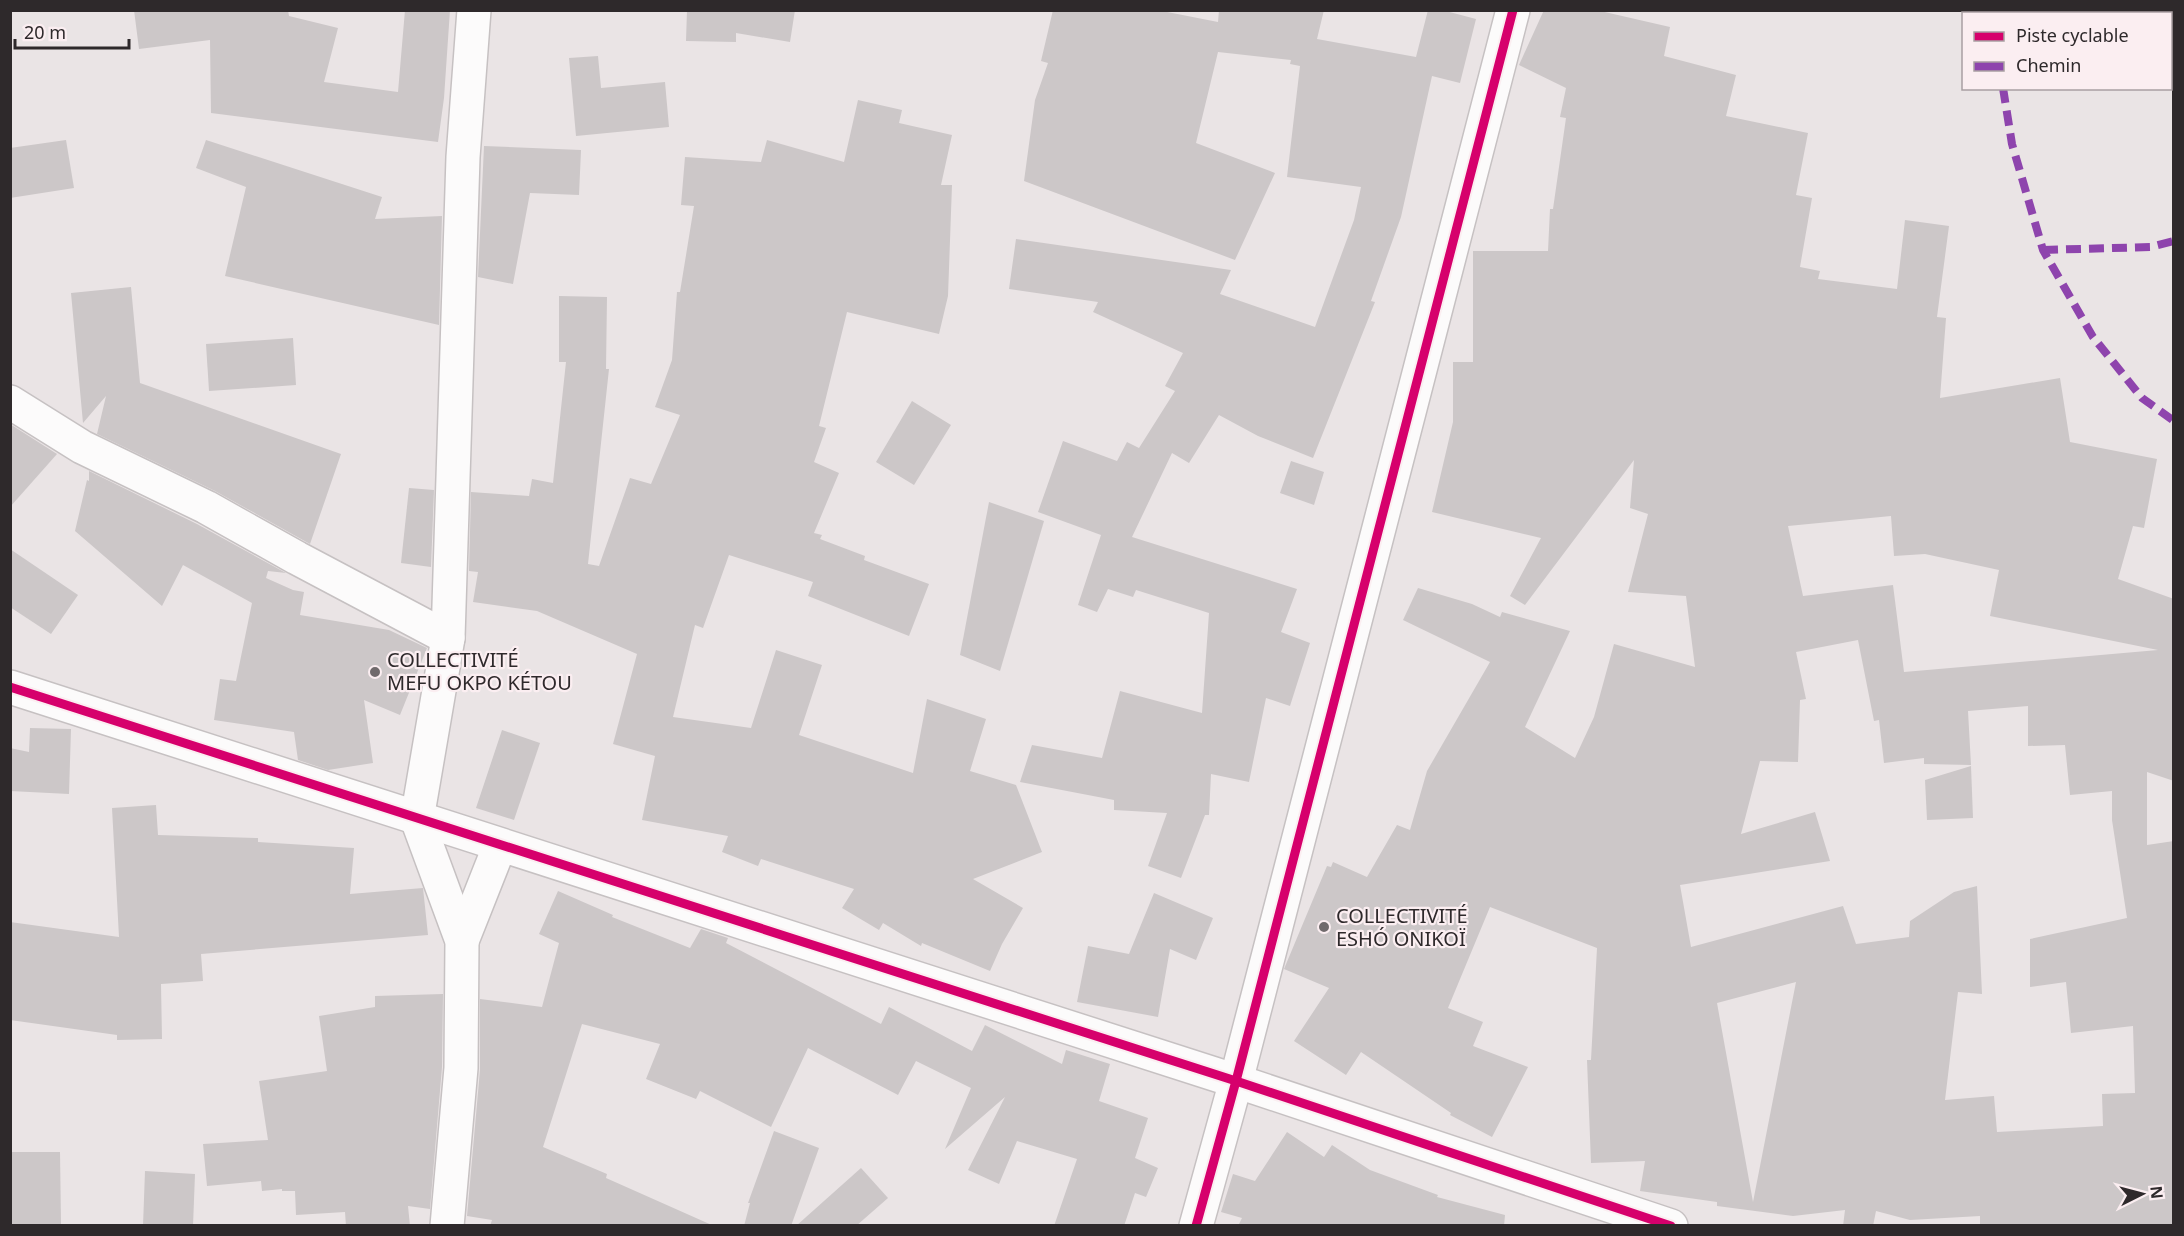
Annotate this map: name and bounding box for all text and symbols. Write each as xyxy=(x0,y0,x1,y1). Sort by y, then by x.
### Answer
scale bar xyxy=(15,12,129,50)
legend xyxy=(1962,12,2172,90)
text: 20 m xyxy=(24,20,66,44)
text: Piste cyclable xyxy=(2016,23,2129,47)
text: Chemin xyxy=(2016,53,2081,77)
place label: COLLECTIVITÉ MEFU OKPO KÉTOU xyxy=(387,646,572,696)
marker: COLLECTIVITÉ MEFU OKPO KÉTOU xyxy=(368,665,382,679)
place label: COLLECTIVITÉ ESHÓ ONIKOÏ xyxy=(1336,902,1468,952)
marker: COLLECTIVITÉ ESHÓ ONIKOÏ xyxy=(1317,920,1331,934)
north arrow xyxy=(2112,1164,2172,1224)
text: N xyxy=(2145,1185,2169,1200)

